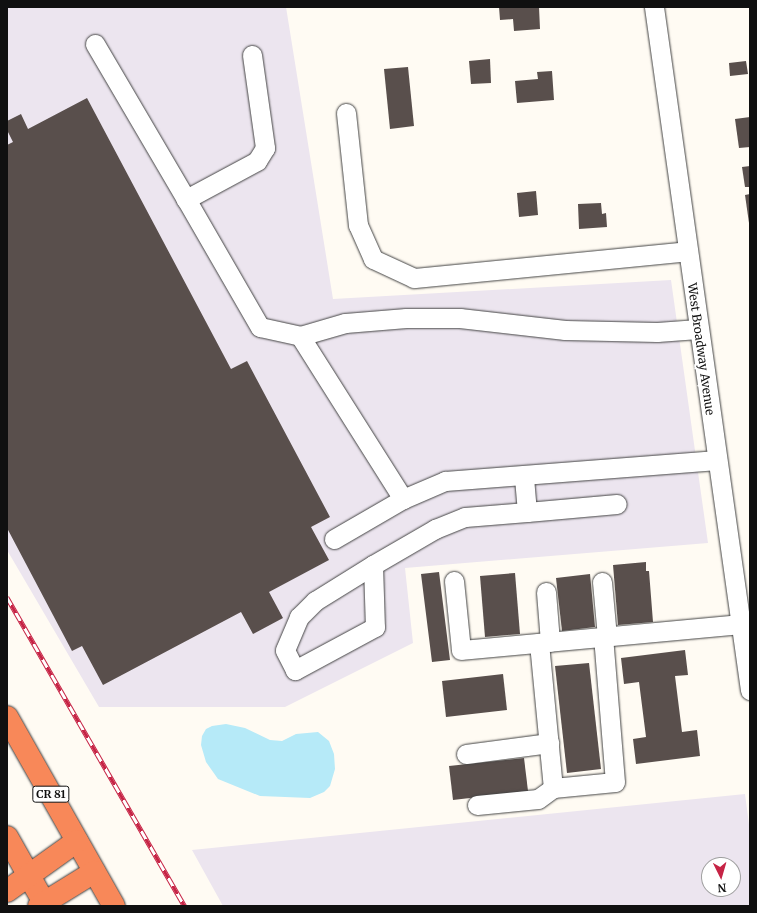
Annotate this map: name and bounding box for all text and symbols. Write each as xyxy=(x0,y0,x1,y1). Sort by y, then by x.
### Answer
street label: West Broadway Avenue xyxy=(685,282,717,416)
road number: CR 81 xyxy=(32,785,70,803)
north arrow xyxy=(701,857,741,897)
text: N xyxy=(717,881,727,895)

